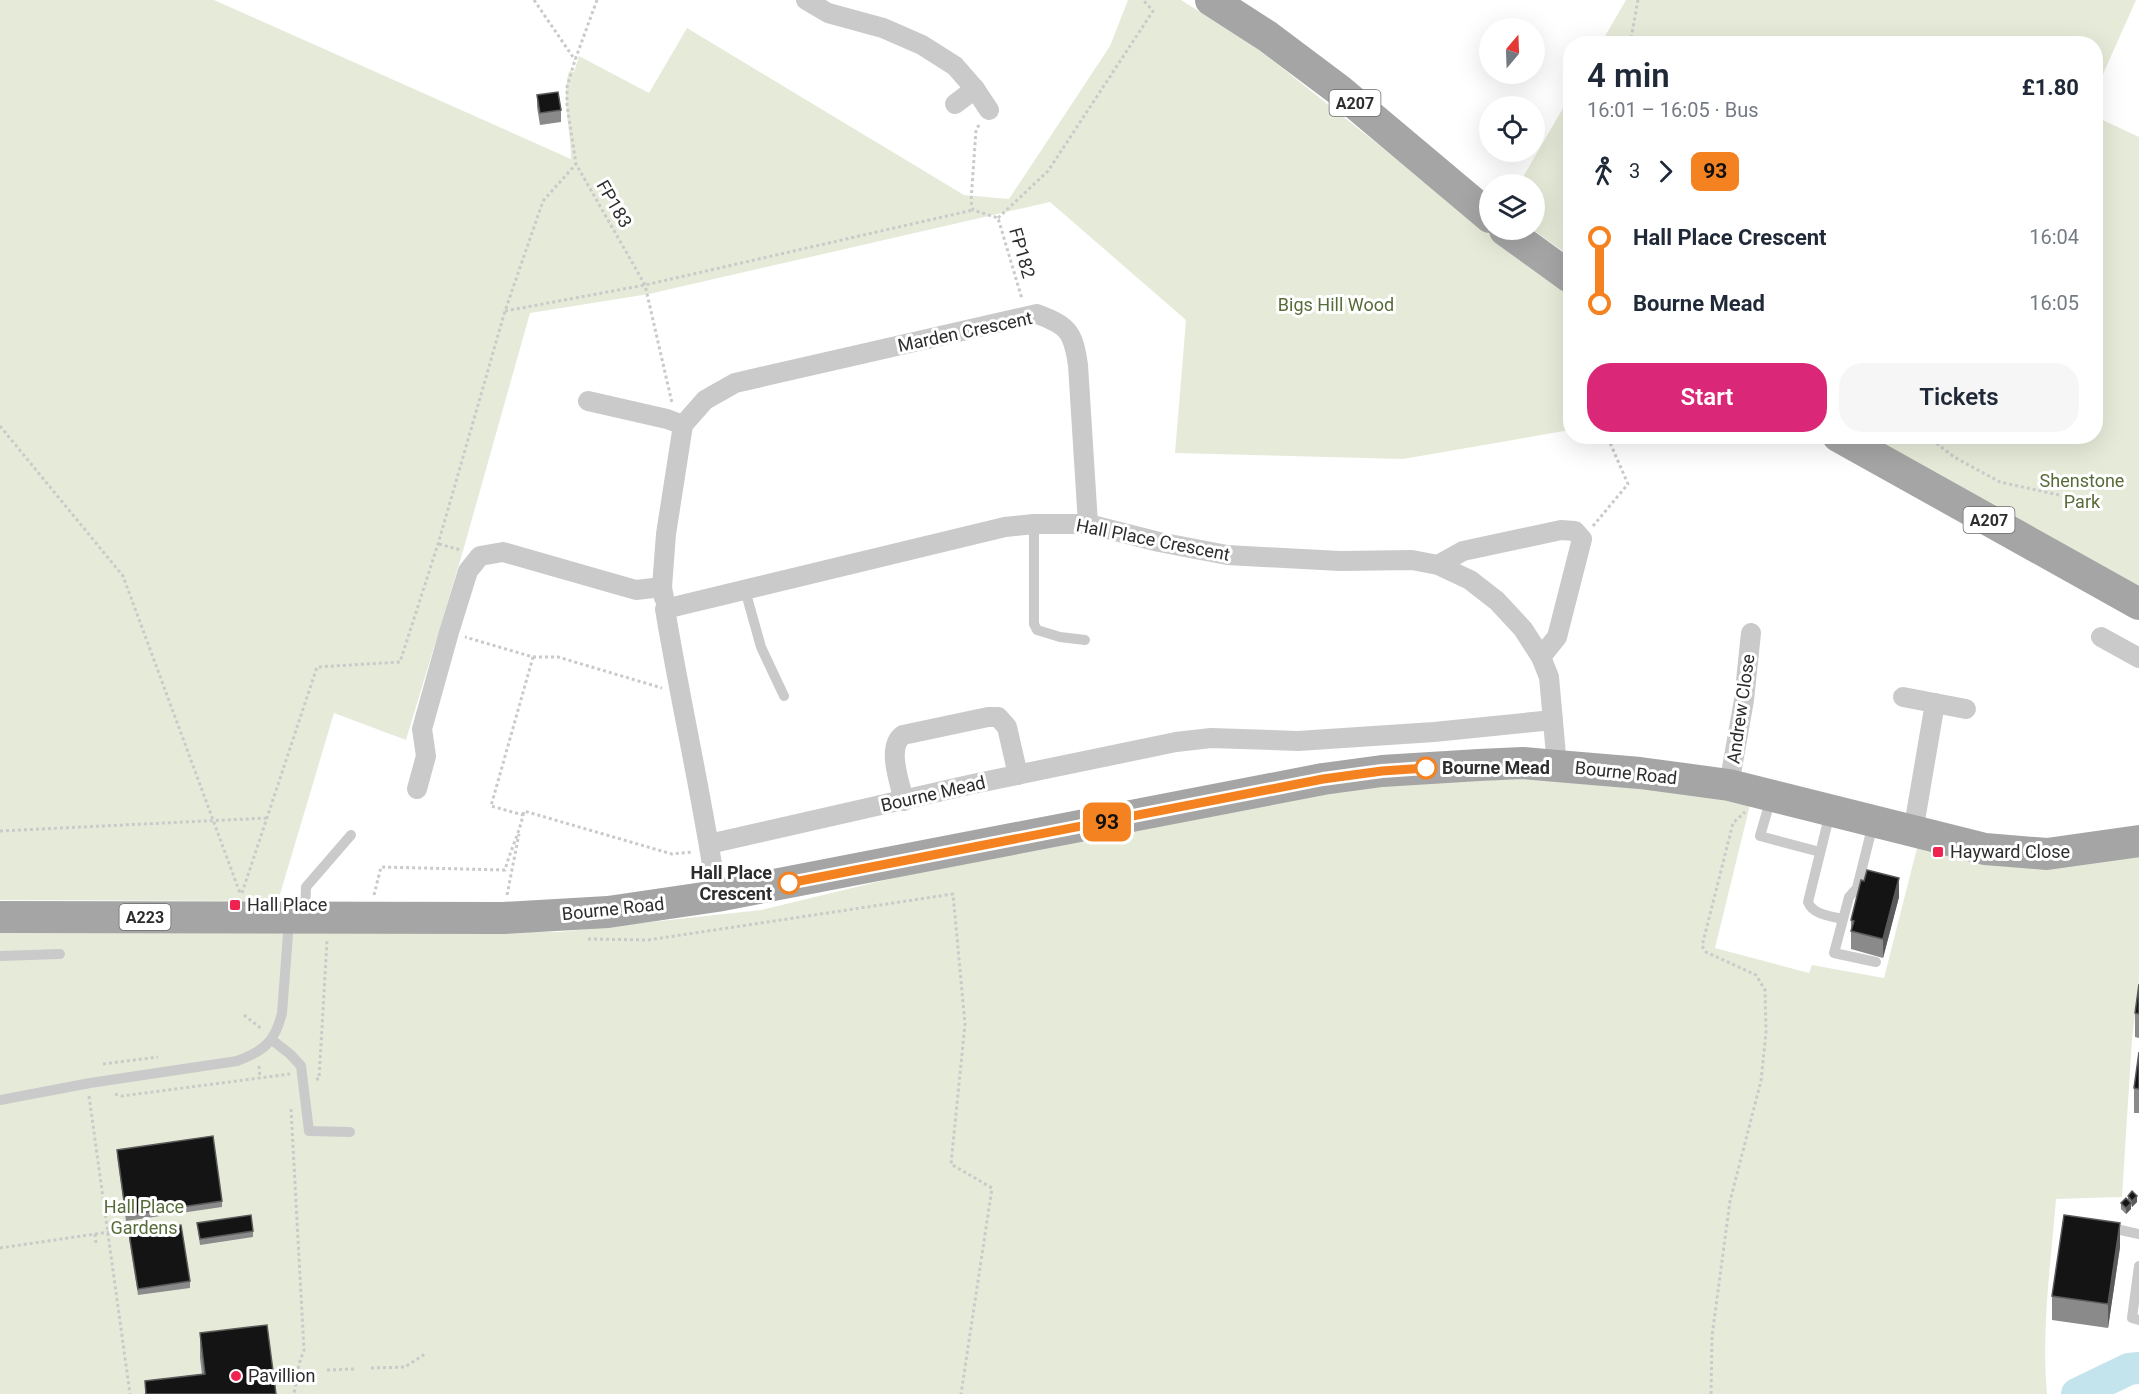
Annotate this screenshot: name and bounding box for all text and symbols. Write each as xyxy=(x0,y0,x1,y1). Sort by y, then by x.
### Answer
north arrow xyxy=(1479,18,1545,84)
map controls xyxy=(1479,18,1545,240)
text: 4 min xyxy=(1587,56,1670,95)
text: £1.80 xyxy=(2022,75,2079,100)
road number: A207 xyxy=(1330,90,1380,116)
button: locate xyxy=(1479,96,1545,162)
text: 16:01 – 16:05 · Bus xyxy=(1587,98,1759,122)
icon: walk xyxy=(1587,155,1620,188)
icon: forward xyxy=(1649,155,1682,188)
text: 3 xyxy=(1629,159,1640,183)
text: 93 xyxy=(1703,159,1727,183)
button: layers xyxy=(1479,174,1545,240)
street label: FP183 xyxy=(592,176,636,231)
street label: FP182 xyxy=(1005,225,1040,281)
text: Hall Place Crescent xyxy=(1633,225,1827,250)
text: 16:04 xyxy=(2029,225,2079,249)
text: Bourne Mead xyxy=(1633,291,1765,316)
text: 16:05 xyxy=(2029,291,2079,315)
park label: Bigs Hill Wood xyxy=(1278,294,1394,315)
street label: Marden Crescent xyxy=(896,307,1034,356)
button: Start xyxy=(1587,363,1827,432)
button: Tickets xyxy=(1839,363,2079,432)
park label: Shenstone Park xyxy=(2040,470,2124,512)
road number: A207 xyxy=(1964,507,2014,533)
street label: Hall Place Crescent xyxy=(1074,514,1232,565)
street label: Andrew Close xyxy=(1722,653,1759,765)
marker: Bourne Mead xyxy=(1415,757,1437,779)
place label: Bourne Mead xyxy=(1442,757,1550,778)
street label: Bourne Road xyxy=(1574,757,1678,788)
street label: Bourne Mead xyxy=(879,771,987,816)
line badge: 93 xyxy=(1080,802,1134,842)
text: 93 xyxy=(1095,810,1119,834)
place label: Hayward Close xyxy=(1950,841,2070,862)
marker: Hayward Close xyxy=(1931,845,1945,859)
place label: Hall Place Crescent xyxy=(691,862,772,904)
marker: Hall Place Crescent xyxy=(778,872,800,894)
street label: Bourne Road xyxy=(561,893,665,924)
place label: Hall Place xyxy=(247,894,327,915)
marker: Hall Place xyxy=(228,898,242,912)
road number: A223 xyxy=(120,904,170,930)
park label: Hall Place Gardens xyxy=(104,1196,184,1238)
place label: Pavillion xyxy=(248,1365,315,1386)
marker: Pavillion xyxy=(229,1369,243,1383)

